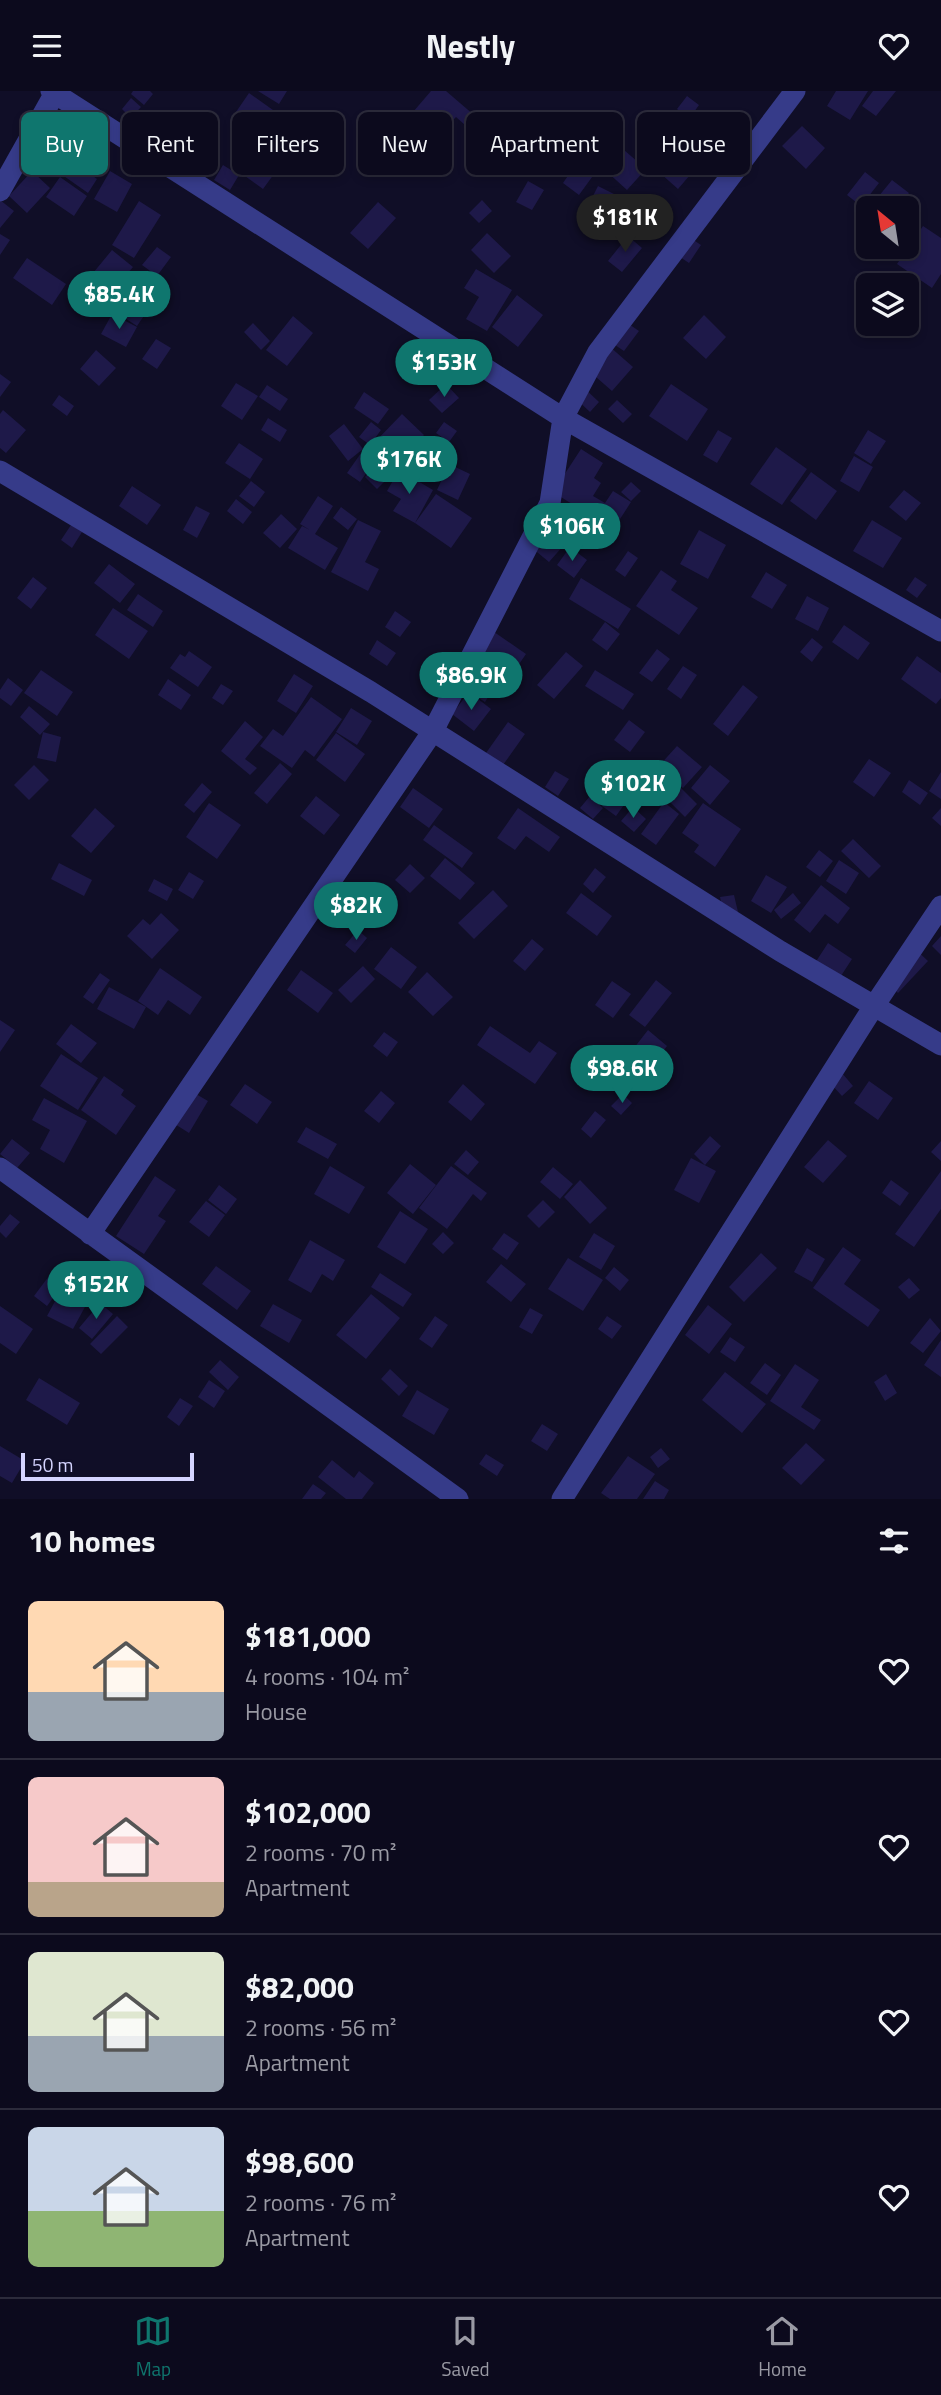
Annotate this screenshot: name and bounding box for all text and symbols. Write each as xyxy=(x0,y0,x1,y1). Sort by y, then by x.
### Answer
text: Nestly xyxy=(426,22,515,70)
icon: menu xyxy=(28,27,66,65)
icon: heart xyxy=(875,27,913,65)
chip: Buy xyxy=(21,112,108,175)
chip: Rent xyxy=(122,112,218,175)
chip: Filters xyxy=(232,112,344,175)
chip: New xyxy=(358,112,452,175)
chip: Apartment xyxy=(466,112,623,175)
chip: House xyxy=(637,112,750,175)
pin: $181K xyxy=(576,195,674,254)
north arrow xyxy=(856,196,919,259)
map controls xyxy=(856,196,919,336)
text: $181K xyxy=(592,199,658,234)
pin: $85.4K xyxy=(62,271,176,331)
button: layers xyxy=(856,273,919,336)
text: $85.4K xyxy=(83,276,155,311)
pin: $153K xyxy=(395,339,493,399)
text: $153K xyxy=(411,344,477,379)
pin: $176K xyxy=(360,437,458,496)
text: $176K xyxy=(376,441,442,476)
pin: $106K xyxy=(523,503,621,563)
text: $106K xyxy=(539,508,605,543)
pin: $86.9K xyxy=(414,653,528,712)
text: $86.9K xyxy=(435,657,507,692)
pin: $102K xyxy=(584,761,682,820)
text: $102K xyxy=(600,765,666,800)
pin: $82K xyxy=(315,883,397,942)
text: $82K xyxy=(330,887,382,922)
pin: $98.6K xyxy=(565,1045,679,1105)
text: $98.6K xyxy=(586,1050,658,1085)
pin: $152K xyxy=(47,1261,145,1321)
text: $152K xyxy=(63,1266,129,1301)
scale bar xyxy=(21,1450,194,1482)
text: 50 m xyxy=(32,1450,73,1479)
text: 10 homes xyxy=(28,1518,155,1564)
icon: filters xyxy=(875,1522,913,1560)
text: $181,000 xyxy=(245,1613,371,1659)
icon: home xyxy=(84,1629,168,1713)
icon: heart xyxy=(875,1652,913,1690)
text: 4 rooms · 104 m² xyxy=(245,1659,409,1694)
text: House xyxy=(245,1694,307,1729)
text: $102,000 xyxy=(245,1789,371,1835)
icon: home xyxy=(84,1805,168,1889)
icon: heart xyxy=(875,1828,913,1866)
text: 2 rooms · 70 m² xyxy=(245,1835,396,1870)
text: Apartment xyxy=(245,1870,350,1905)
text: $82,000 xyxy=(245,1964,354,2010)
icon: home xyxy=(84,1980,168,2064)
icon: heart xyxy=(875,2003,913,2041)
text: 2 rooms · 56 m² xyxy=(245,2010,396,2045)
text: Apartment xyxy=(245,2045,350,2080)
text: $98,600 xyxy=(245,2139,354,2185)
icon: home xyxy=(84,2155,168,2239)
icon: heart xyxy=(875,2178,913,2216)
text: 2 rooms · 76 m² xyxy=(245,2185,396,2220)
text: Apartment xyxy=(245,2220,350,2255)
tab: Map xyxy=(134,2312,172,2383)
tab: Saved xyxy=(441,2312,490,2383)
tab: Home xyxy=(758,2312,807,2383)

